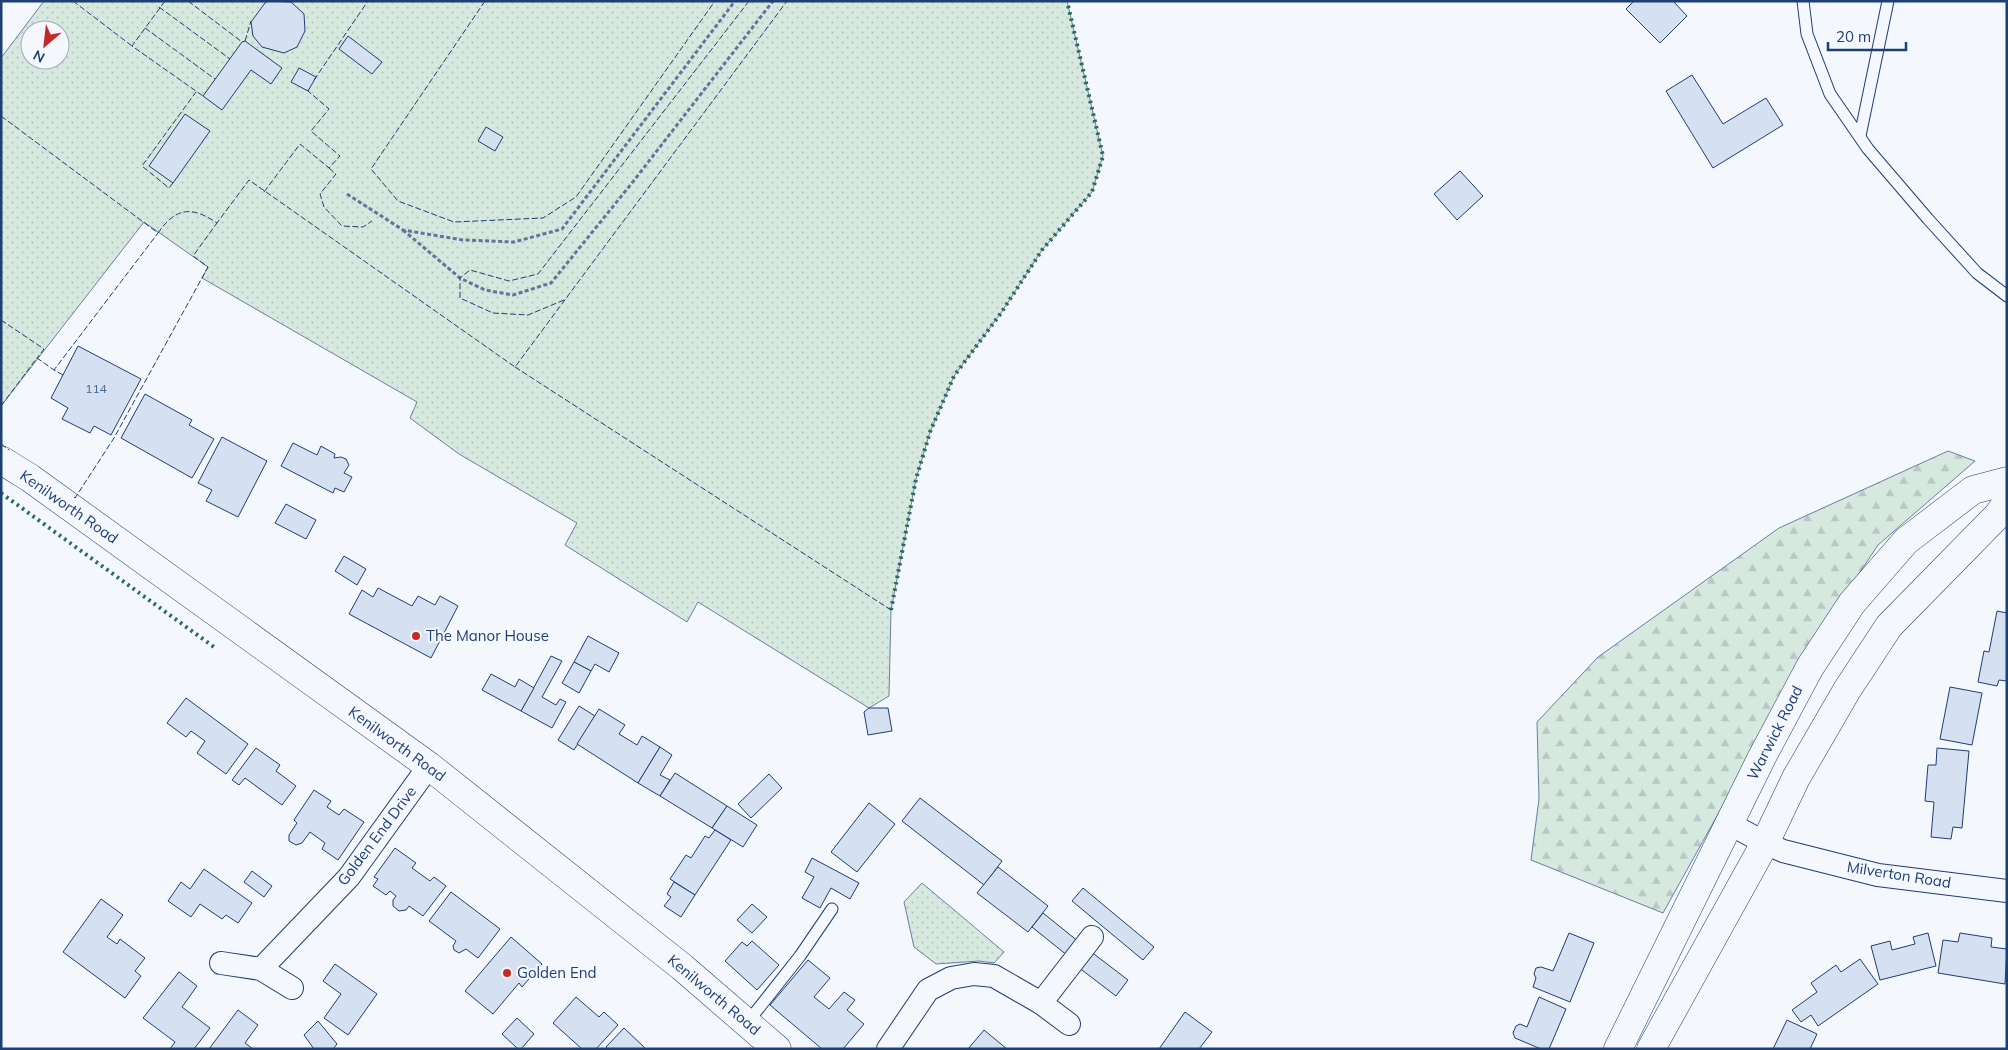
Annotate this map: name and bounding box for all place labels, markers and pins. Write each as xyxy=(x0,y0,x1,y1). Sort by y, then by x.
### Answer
place label: The Manor House xyxy=(426,626,549,645)
marker: The Manor House xyxy=(410,630,422,642)
place label: Golden End xyxy=(517,963,597,982)
marker: Golden End xyxy=(501,967,513,979)

